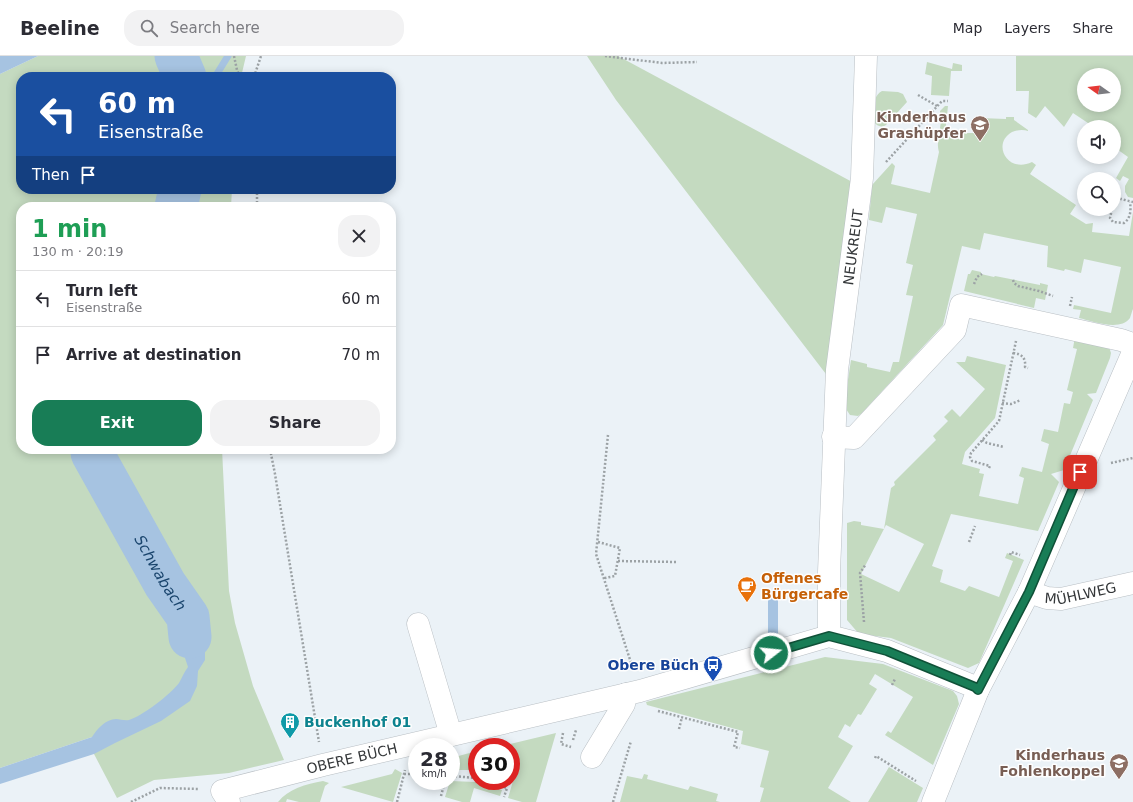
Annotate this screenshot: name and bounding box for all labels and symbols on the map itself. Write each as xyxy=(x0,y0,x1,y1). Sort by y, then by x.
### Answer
north arrow xyxy=(1077,68,1121,112)
place label: Kinderhaus Grashüpfer xyxy=(876,109,966,141)
school or university icon: Kinderhaus Grashüpfer xyxy=(969,114,991,142)
street label: NEUKREUT xyxy=(840,208,866,286)
pin xyxy=(1063,455,1097,489)
water label: Schwabach xyxy=(131,532,190,614)
place label: Offenes Bürgercafe xyxy=(761,570,848,602)
cafe icon: Offenes Bürgercafe xyxy=(736,575,758,603)
street label: MÜHLWEG xyxy=(1044,579,1118,608)
position arrow xyxy=(750,632,792,674)
bus stop icon: Obere Büch xyxy=(702,654,724,682)
place label: Obere Büch xyxy=(607,657,699,673)
building icon: Buckenhof 01 xyxy=(279,711,301,739)
place label: Buckenhof 01 xyxy=(304,714,411,730)
speed limit sign: 30 xyxy=(468,738,520,790)
street label: OBERE BÜCH xyxy=(305,740,399,777)
place label: Kinderhaus Fohlenkoppel xyxy=(999,747,1105,779)
school or university icon: Kinderhaus Fohlenkoppel xyxy=(1108,752,1130,780)

